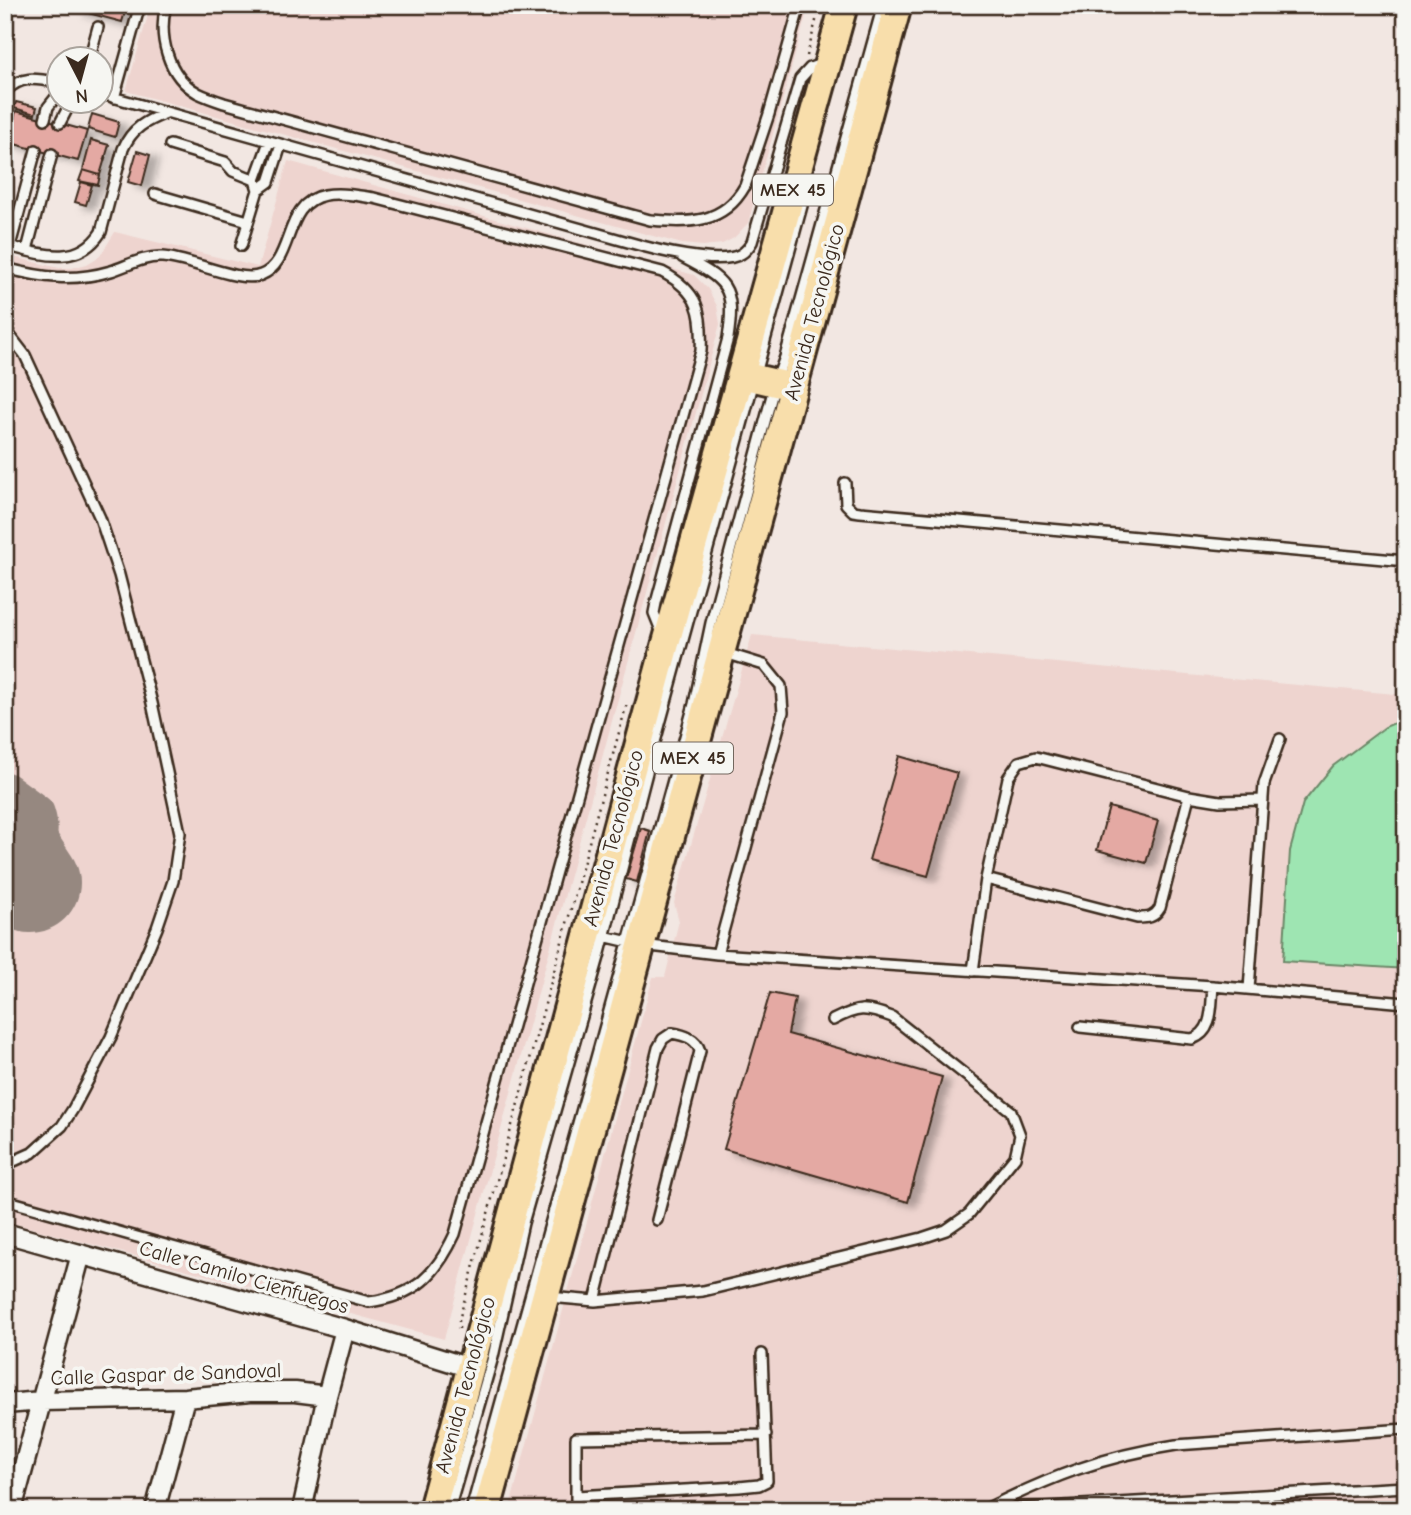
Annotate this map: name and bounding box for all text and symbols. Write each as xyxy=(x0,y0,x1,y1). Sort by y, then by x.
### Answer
north arrow xyxy=(46,46,116,116)
text: N xyxy=(74,84,89,107)
road number: MEX 45 xyxy=(753,174,833,206)
street label: Avenida Tecnológico xyxy=(779,221,849,403)
road number: MEX 45 xyxy=(653,743,733,774)
street label: Avenida Tecnológico xyxy=(578,747,648,929)
street label: Calle Camilo Cienfuegos xyxy=(136,1236,352,1318)
street label: Avenida Tecnológico xyxy=(430,1294,500,1476)
street label: Calle Gaspar de Sandoval xyxy=(50,1358,282,1390)

